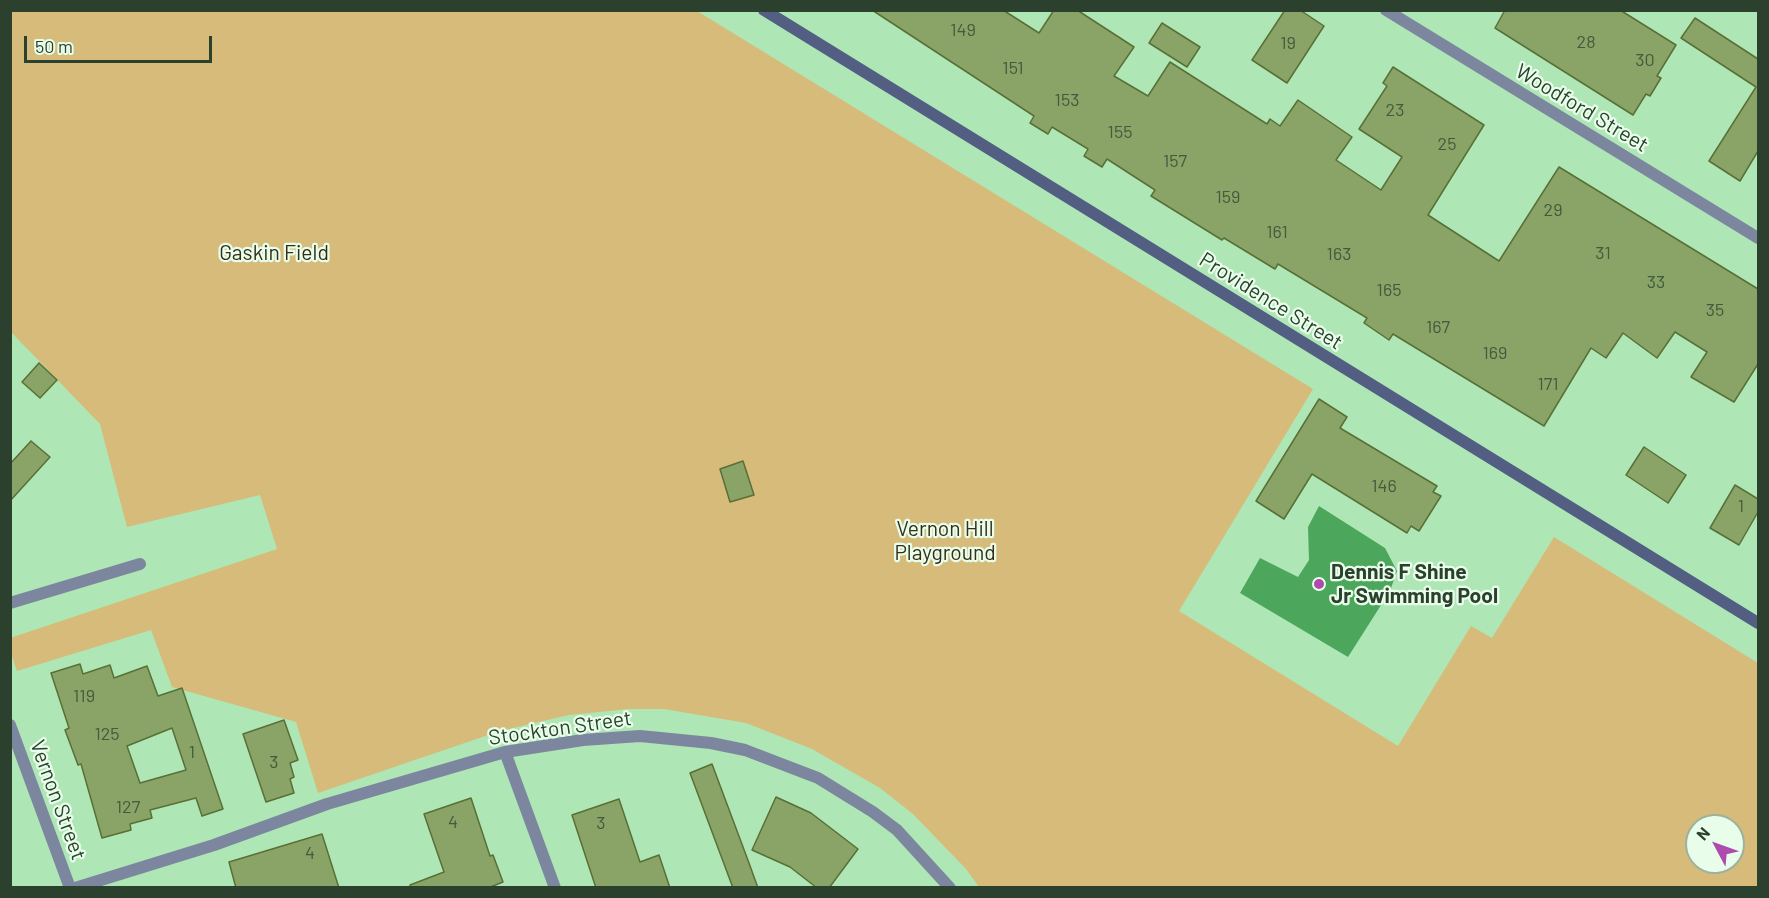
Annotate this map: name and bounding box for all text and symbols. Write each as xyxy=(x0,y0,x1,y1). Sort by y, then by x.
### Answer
house number: 149 xyxy=(950,19,976,41)
scale bar xyxy=(27,24,214,62)
house number: 28 xyxy=(1576,31,1596,53)
house number: 19 xyxy=(1280,32,1296,54)
text: 50 m xyxy=(35,35,73,57)
house number: 30 xyxy=(1635,49,1655,71)
house number: 151 xyxy=(1002,57,1024,79)
street label: Woodford Street xyxy=(1511,59,1653,157)
house number: 153 xyxy=(1055,89,1079,111)
house number: 23 xyxy=(1386,99,1404,121)
house number: 155 xyxy=(1108,121,1132,143)
house number: 25 xyxy=(1438,133,1456,155)
house number: 157 xyxy=(1163,150,1187,172)
house number: 159 xyxy=(1216,186,1240,208)
house number: 29 xyxy=(1543,199,1563,221)
house number: 161 xyxy=(1266,221,1288,243)
park label: Gaskin Field xyxy=(219,240,329,266)
house number: 31 xyxy=(1595,242,1611,264)
house number: 163 xyxy=(1327,243,1351,265)
street label: Providence Street xyxy=(1195,247,1347,355)
house number: 33 xyxy=(1647,271,1665,293)
house number: 165 xyxy=(1377,279,1401,301)
house number: 35 xyxy=(1706,299,1724,321)
house number: 167 xyxy=(1426,316,1450,338)
house number: 169 xyxy=(1483,342,1507,364)
house number: 171 xyxy=(1537,373,1559,395)
house number: 146 xyxy=(1371,475,1397,497)
house number: 1 xyxy=(1738,495,1744,517)
park label: Vernon Hill Playground xyxy=(894,516,996,566)
place label: Dennis F Shine Jr Swimming Pool xyxy=(1331,559,1498,609)
marker: Dennis F Shine Jr Swimming Pool xyxy=(1312,577,1326,591)
house number: 119 xyxy=(73,685,95,707)
street label: Stockton Street xyxy=(487,705,633,751)
house number: 125 xyxy=(94,723,120,745)
street label: Vernon Street xyxy=(25,737,91,863)
house number: 1 xyxy=(189,741,195,763)
house number: 3 xyxy=(269,751,279,773)
house number: 127 xyxy=(116,796,140,818)
house number: 4 xyxy=(448,811,458,833)
house number: 3 xyxy=(596,812,606,834)
north arrow xyxy=(1685,814,1745,874)
text: N xyxy=(1692,823,1713,843)
house number: 4 xyxy=(305,842,315,864)

